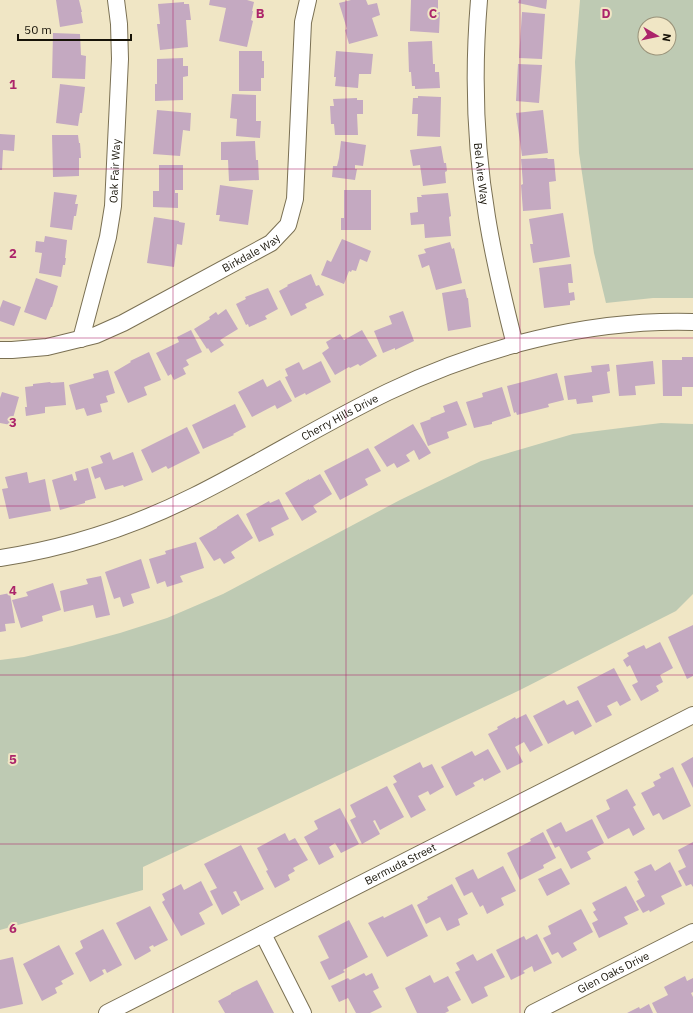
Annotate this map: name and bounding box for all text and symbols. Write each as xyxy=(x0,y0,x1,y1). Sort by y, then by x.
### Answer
text: B xyxy=(256,5,265,22)
text: C xyxy=(429,5,438,22)
text: D xyxy=(601,5,611,22)
scale bar xyxy=(18,16,131,42)
north arrow xyxy=(637,16,677,56)
text: 50 m xyxy=(24,22,52,37)
text: N xyxy=(659,33,674,43)
text: 1 xyxy=(9,76,17,93)
street label: Oak Fair Way xyxy=(106,138,123,203)
street label: Bel Aire Way xyxy=(471,142,492,206)
street label: Birkdale Way xyxy=(220,231,283,275)
text: 2 xyxy=(9,245,17,262)
street label: Cherry Hills Drive xyxy=(299,391,380,444)
text: 3 xyxy=(9,414,17,431)
text: 4 xyxy=(9,582,17,599)
text: 5 xyxy=(9,751,17,768)
street label: Bermuda Street xyxy=(362,840,438,888)
text: 6 xyxy=(9,920,17,937)
street label: Glen Oaks Drive xyxy=(575,948,651,996)

